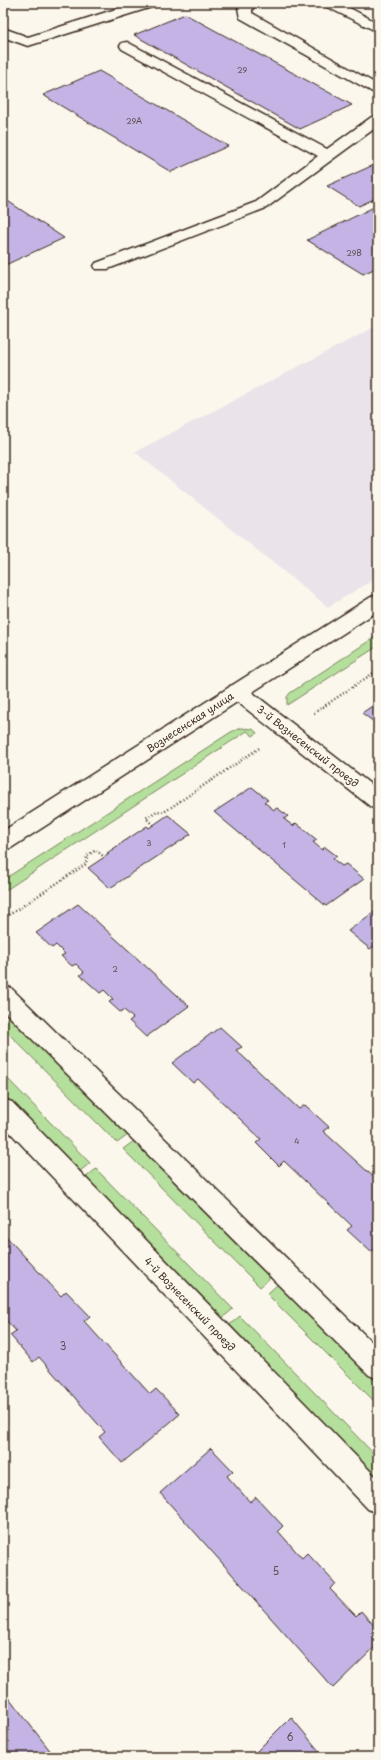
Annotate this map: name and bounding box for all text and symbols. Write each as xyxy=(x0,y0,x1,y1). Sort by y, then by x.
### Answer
house number: 29 xyxy=(237,64,247,76)
house number: 29А xyxy=(126,115,142,127)
house number: 29В xyxy=(346,247,362,259)
street label: Вознесенская улица xyxy=(143,687,237,755)
street label: 3-й Вознесенский проезд xyxy=(254,701,363,790)
house number: 3 xyxy=(146,837,152,849)
house number: 1 xyxy=(282,839,286,851)
house number: 2 xyxy=(112,963,118,975)
house number: 4 xyxy=(294,1135,300,1147)
street label: 4-й Вознесенский проезд xyxy=(141,1253,240,1354)
house number: 3 xyxy=(60,1338,66,1353)
house number: 5 xyxy=(273,1563,279,1578)
house number: 6 xyxy=(286,1729,294,1744)

